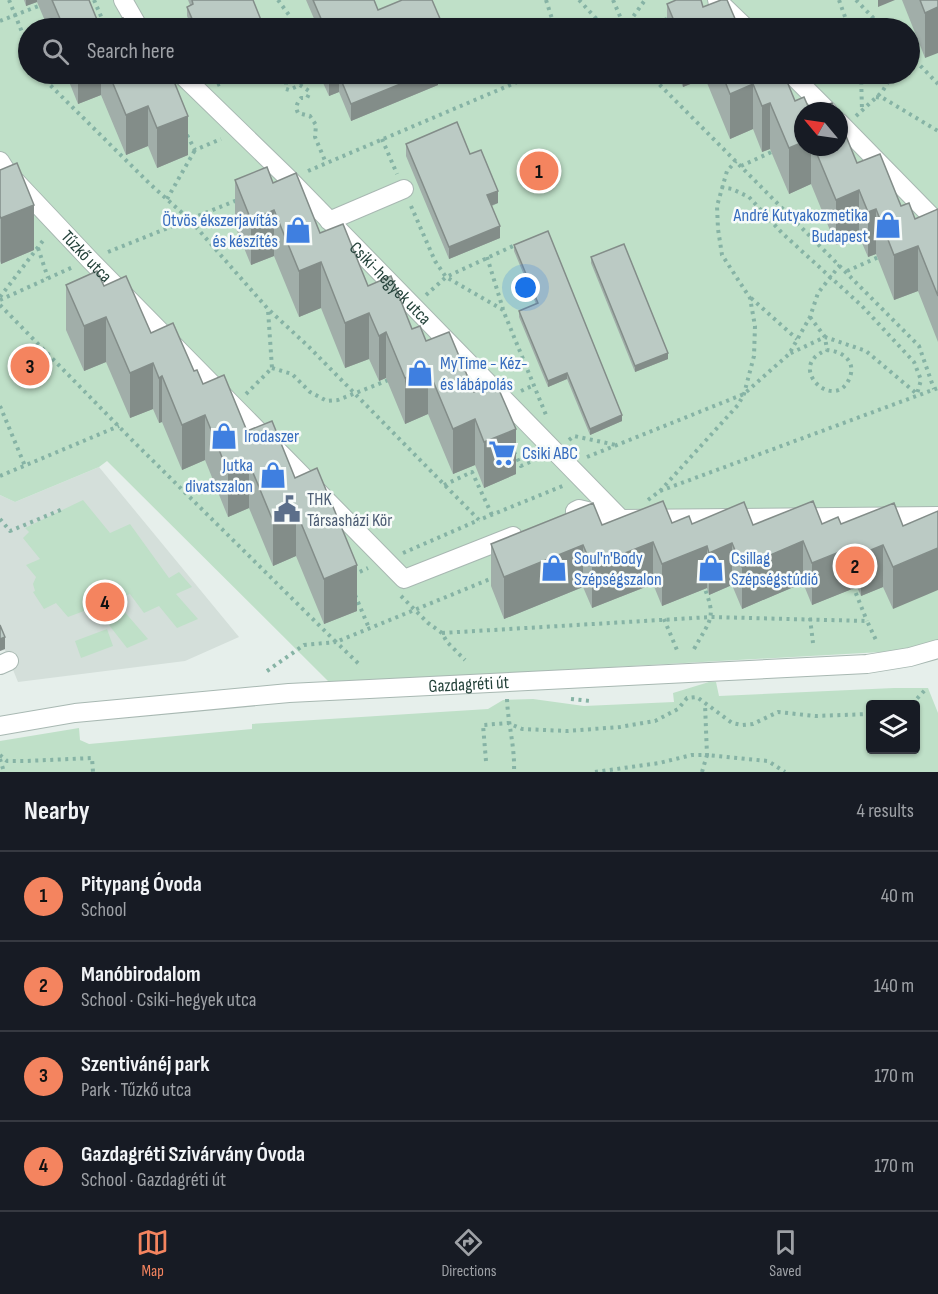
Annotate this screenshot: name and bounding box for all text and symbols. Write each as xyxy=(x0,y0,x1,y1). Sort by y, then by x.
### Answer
search box xyxy=(18,18,920,84)
icon: search xyxy=(39,35,72,68)
text: Search here xyxy=(87,38,174,65)
north arrow xyxy=(794,102,848,156)
pin: 1 xyxy=(520,148,558,194)
place label: André Kutyakozmetika Budapest xyxy=(732,205,868,247)
place label: Ötvös ékszerjavítás és készítés xyxy=(162,210,278,252)
shop icon: André Kutyakozmetika Budapest xyxy=(873,210,903,240)
shop icon: Ötvös ékszerjavítás és készítés xyxy=(283,215,313,245)
street label: Tűzkő utca xyxy=(57,226,116,287)
street label: Csiki-hegyek utca xyxy=(345,237,436,329)
your location xyxy=(511,273,540,302)
pin: 3 xyxy=(10,344,50,388)
place label: MyTime - Kéz- és lábápolás xyxy=(440,353,528,395)
shop icon: MyTime - Kéz- és lábápolás xyxy=(405,358,435,388)
shop icon: Irodaszer xyxy=(209,421,239,451)
place label: Irodaszer xyxy=(244,426,299,447)
supermarket icon: Csiki ABC xyxy=(487,438,517,468)
place label: Csiki ABC xyxy=(522,443,578,464)
place label: Jutka divatszalon xyxy=(185,455,253,497)
shop icon: Jutka divatszalon xyxy=(258,460,288,490)
place label: THK Társasházi Kör xyxy=(307,489,393,531)
public building icon: THK Társasházi Kör xyxy=(272,494,302,524)
pin: 2 xyxy=(836,544,874,588)
place label: Soul'n'Body Szépségszalon xyxy=(574,548,662,590)
place label: Csillag Szépségstúdió xyxy=(731,548,818,590)
shop icon: Soul'n'Body Szépségszalon xyxy=(539,553,569,583)
shop icon: Csillag Szépségstúdió xyxy=(696,553,726,583)
pin: 4 xyxy=(86,580,124,624)
street label: Gazdagréti út xyxy=(428,671,510,696)
map controls xyxy=(866,700,920,754)
button: layers xyxy=(866,700,920,754)
text: Nearby xyxy=(24,796,90,827)
text: 4 results xyxy=(857,799,914,823)
text: Pitypang Óvoda xyxy=(81,871,202,898)
text: 1 xyxy=(40,884,47,908)
text: 40 m xyxy=(881,884,914,908)
text: School xyxy=(81,898,126,922)
text: Manóbirodalom xyxy=(81,961,201,988)
text: 2 xyxy=(39,974,48,998)
text: 140 m xyxy=(874,974,914,998)
text: School · Csiki-hegyek utca xyxy=(81,988,256,1012)
text: Szentivánéj park xyxy=(81,1051,209,1078)
text: 3 xyxy=(39,1064,48,1088)
text: 170 m xyxy=(874,1064,914,1088)
text: Park · Tűzkő utca xyxy=(81,1078,191,1102)
text: Gazdagréti Szivárvány Óvoda xyxy=(81,1141,305,1168)
text: 4 xyxy=(39,1154,48,1178)
text: 170 m xyxy=(874,1154,914,1178)
text: School · Gazdagréti út xyxy=(81,1168,226,1192)
tab: Map xyxy=(136,1226,169,1281)
tab: Directions xyxy=(441,1226,497,1281)
tab: Saved xyxy=(769,1226,802,1281)

